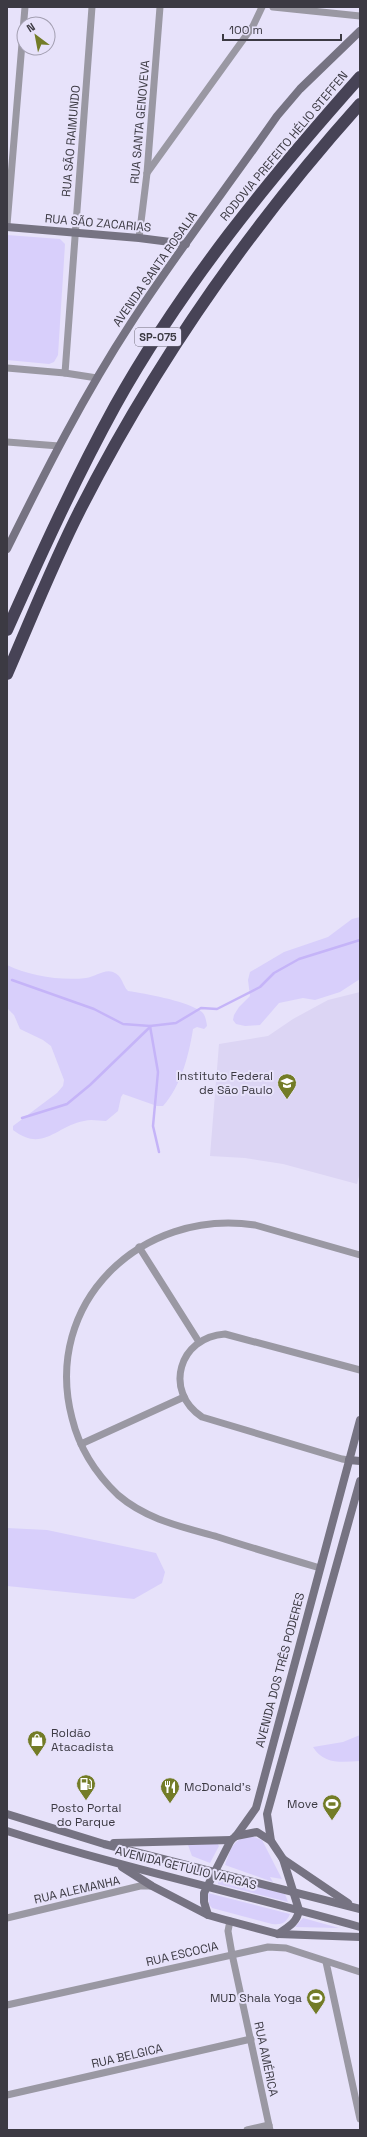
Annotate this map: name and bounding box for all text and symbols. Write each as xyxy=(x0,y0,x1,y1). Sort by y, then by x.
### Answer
north arrow xyxy=(16,16,56,56)
scale bar xyxy=(223,16,341,42)
text: N xyxy=(24,20,38,35)
text: 100 m xyxy=(229,22,263,38)
street label: RUA SANTA GENOVEVA xyxy=(127,59,153,185)
street label: RODOVIA PREFEITO HÉLIO STEFFEN xyxy=(216,68,352,224)
street label: RUA SÃO RAIMUNDO xyxy=(58,84,84,198)
street label: AVENIDA SANTA ROSALIA xyxy=(109,208,201,330)
street label: RUA SÃO ZACARIAS xyxy=(44,210,152,236)
road number: SP-075 xyxy=(135,328,181,346)
place label: Instituto Federal de São Paulo xyxy=(177,1068,273,1098)
school or university icon: Instituto Federal de São Paulo xyxy=(276,1072,298,1100)
street label: AVENIDA DOS TRÊS PODERES xyxy=(252,1591,308,1749)
place label: Roldão Atacadista xyxy=(51,1725,114,1755)
shop icon: Roldão Atacadista xyxy=(26,1729,48,1757)
fuel station icon: Posto Portal do Parque xyxy=(75,1773,97,1801)
restaurant icon: McDonald's xyxy=(159,1776,181,1804)
place label: McDonald's xyxy=(184,1779,251,1795)
sports icon: Move xyxy=(321,1793,343,1821)
place label: Move xyxy=(287,1796,318,1812)
place label: Posto Portal do Parque xyxy=(51,1800,121,1830)
street label: AVENIDA GETÚLIO VARGAS xyxy=(114,1843,258,1893)
street label: RUA ALEMANHA xyxy=(32,1872,122,1908)
street label: RUA ESCOCIA xyxy=(144,1938,220,1970)
sports icon: MUD Shala Yoga xyxy=(305,1987,327,2015)
place label: MUD Shala Yoga xyxy=(210,1990,302,2006)
street label: RUA AMÉRICA xyxy=(250,2020,282,2098)
street label: RUA BELGICA xyxy=(90,2040,165,2072)

